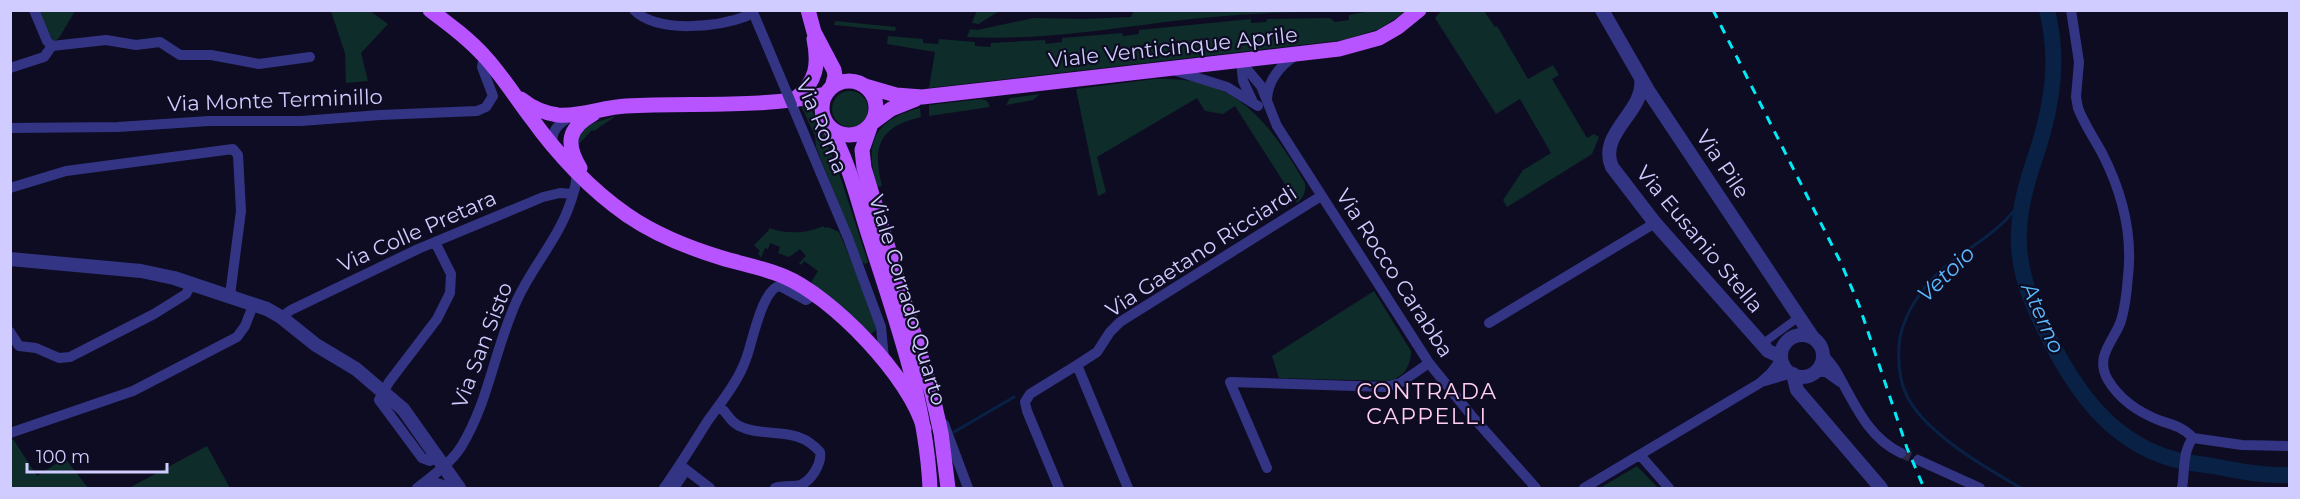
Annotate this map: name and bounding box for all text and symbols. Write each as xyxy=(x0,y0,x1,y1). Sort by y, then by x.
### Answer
street label: Viale Venticinque Aprile xyxy=(1047,21,1299,73)
street label: Via Roma xyxy=(791,75,853,177)
street label: Via Monte Terminillo xyxy=(167,84,383,116)
street label: Via Pile xyxy=(1691,125,1755,203)
street label: Via Eusanio Stella xyxy=(1631,160,1769,318)
street label: Via Gaetano Ricciardi xyxy=(1101,180,1301,322)
street label: Via Rocco Carabba xyxy=(1331,184,1459,362)
street label: Via Colle Pretara xyxy=(334,185,500,277)
street label: Viale Corrado Quarto xyxy=(864,192,952,408)
water label: Vetoio xyxy=(1912,240,1980,308)
water label: Aterno xyxy=(2015,277,2071,358)
street label: Via San Sisto xyxy=(447,278,517,412)
district label: CONTRADA CAPPELLI xyxy=(1356,378,1498,430)
scale bar xyxy=(27,436,166,474)
text: 100 m xyxy=(36,446,90,468)

